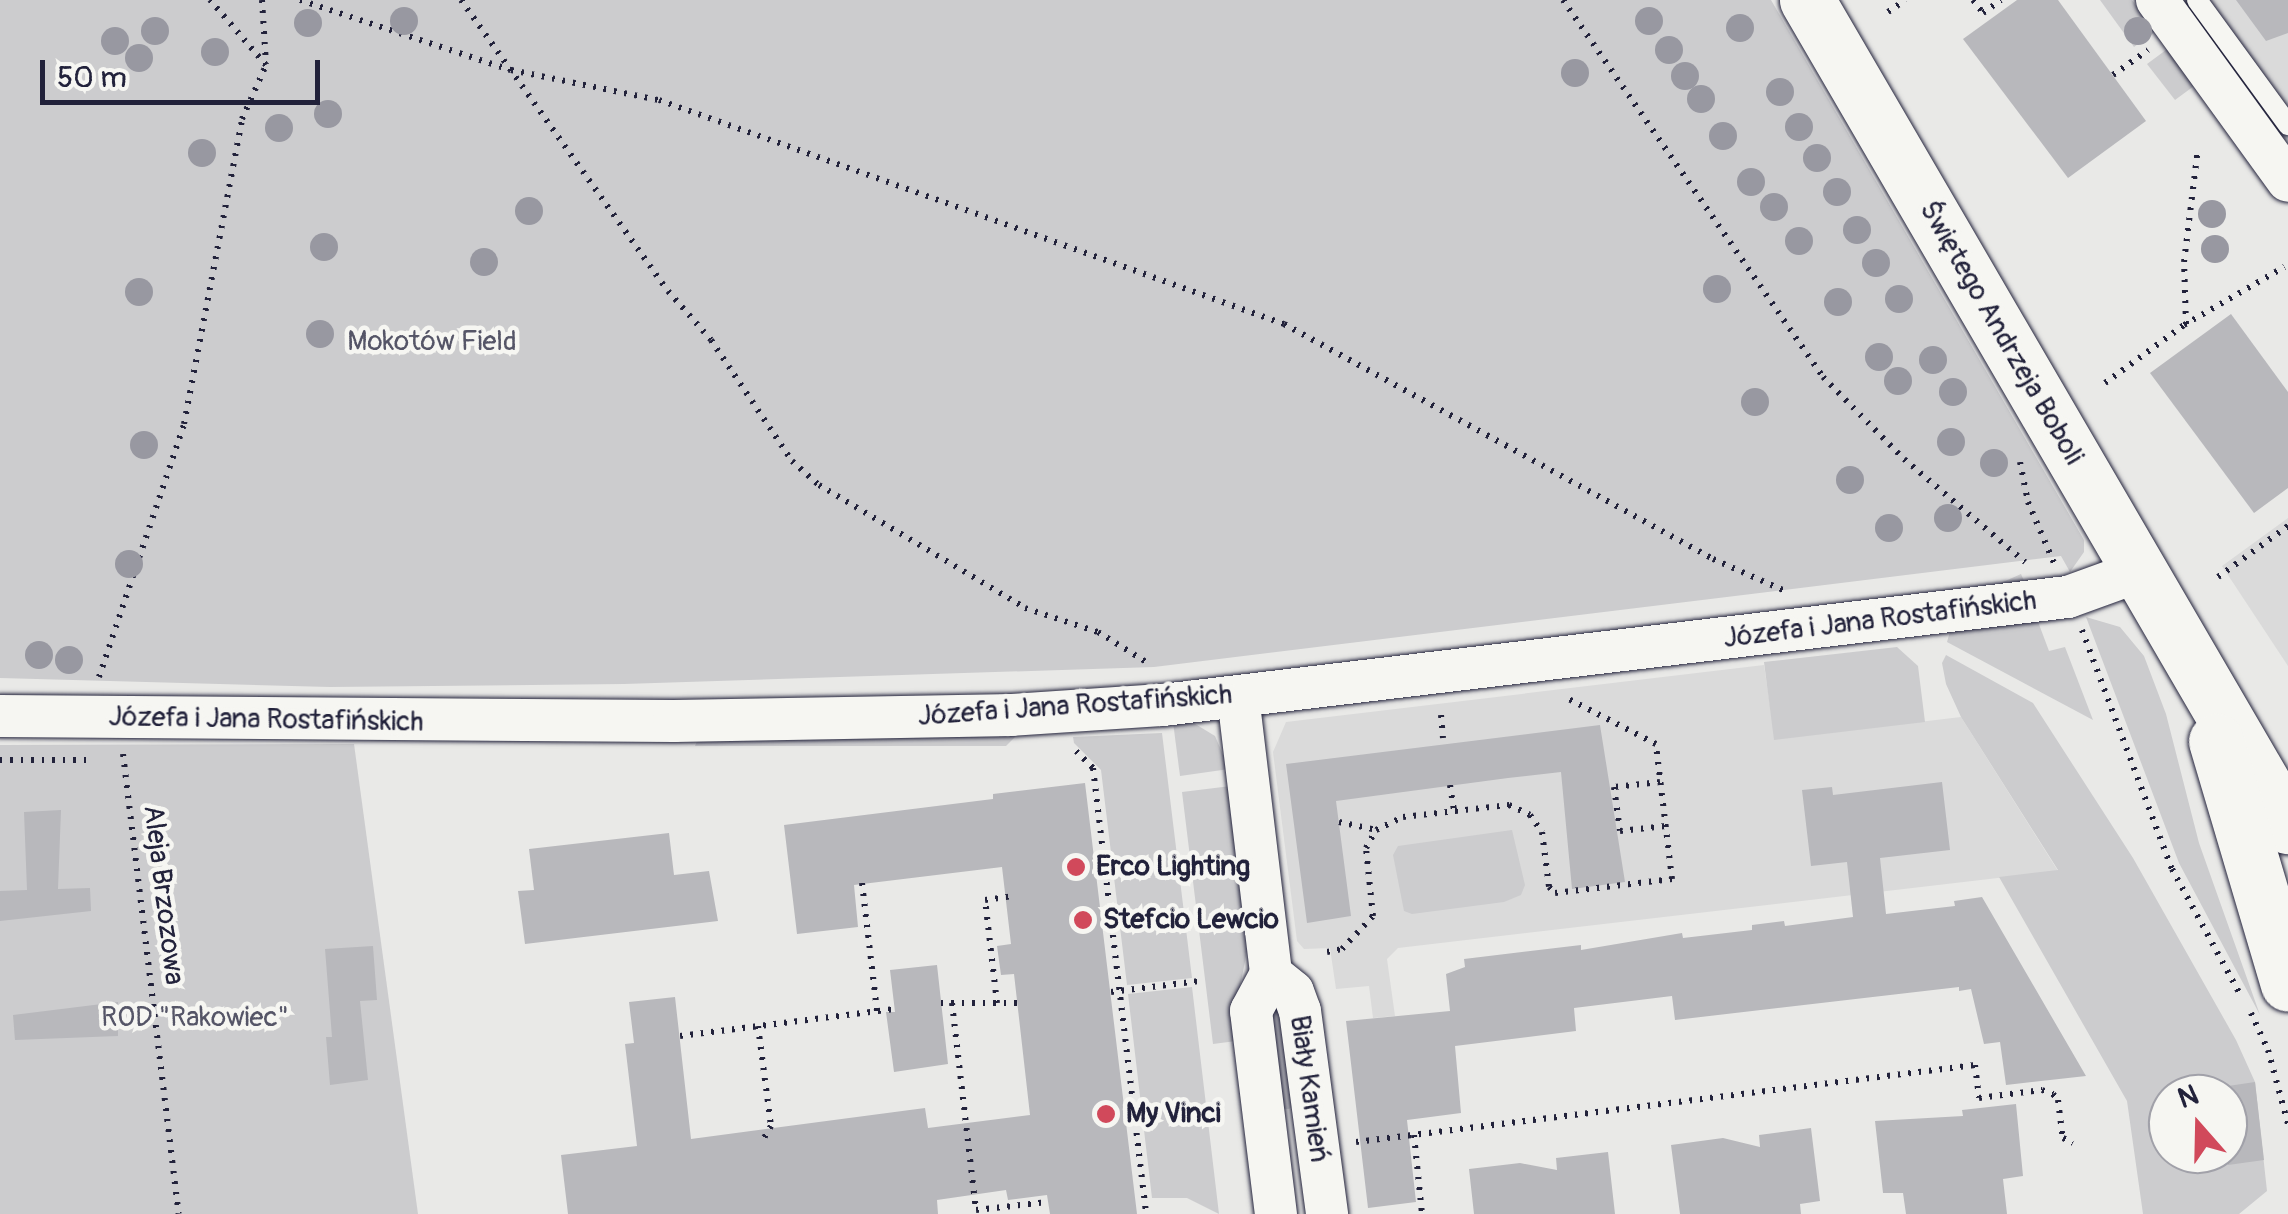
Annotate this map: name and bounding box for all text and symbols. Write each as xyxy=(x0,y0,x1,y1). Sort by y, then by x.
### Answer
scale bar xyxy=(45,40,325,102)
text: 50 m xyxy=(57,59,127,96)
street label: Świętego Andrzeja Boboli xyxy=(1912,195,2090,471)
park label: Mokotów Field xyxy=(347,325,517,359)
street label: Józefa i Jana Rostafińskich xyxy=(1722,584,2038,656)
street label: Józefa i Jana Rostafińskich xyxy=(917,678,1233,734)
street label: Józefa i Jana Rostafińskich xyxy=(108,700,424,740)
street label: Aleja Brzozowa xyxy=(135,803,191,987)
place label: Erco Lighting xyxy=(1096,850,1250,884)
marker: Erco Lighting xyxy=(1065,856,1087,878)
place label: Stefcio Lewcio xyxy=(1103,903,1279,937)
marker: Stefcio Lewcio xyxy=(1072,909,1094,931)
park label: ROD "Rakowiec" xyxy=(101,1001,289,1035)
street label: Biały Kamień xyxy=(1282,1013,1336,1165)
north arrow xyxy=(2148,1074,2248,1174)
text: N xyxy=(2173,1078,2203,1117)
place label: My Vinci xyxy=(1126,1097,1221,1131)
marker: My Vinci xyxy=(1095,1103,1117,1125)

